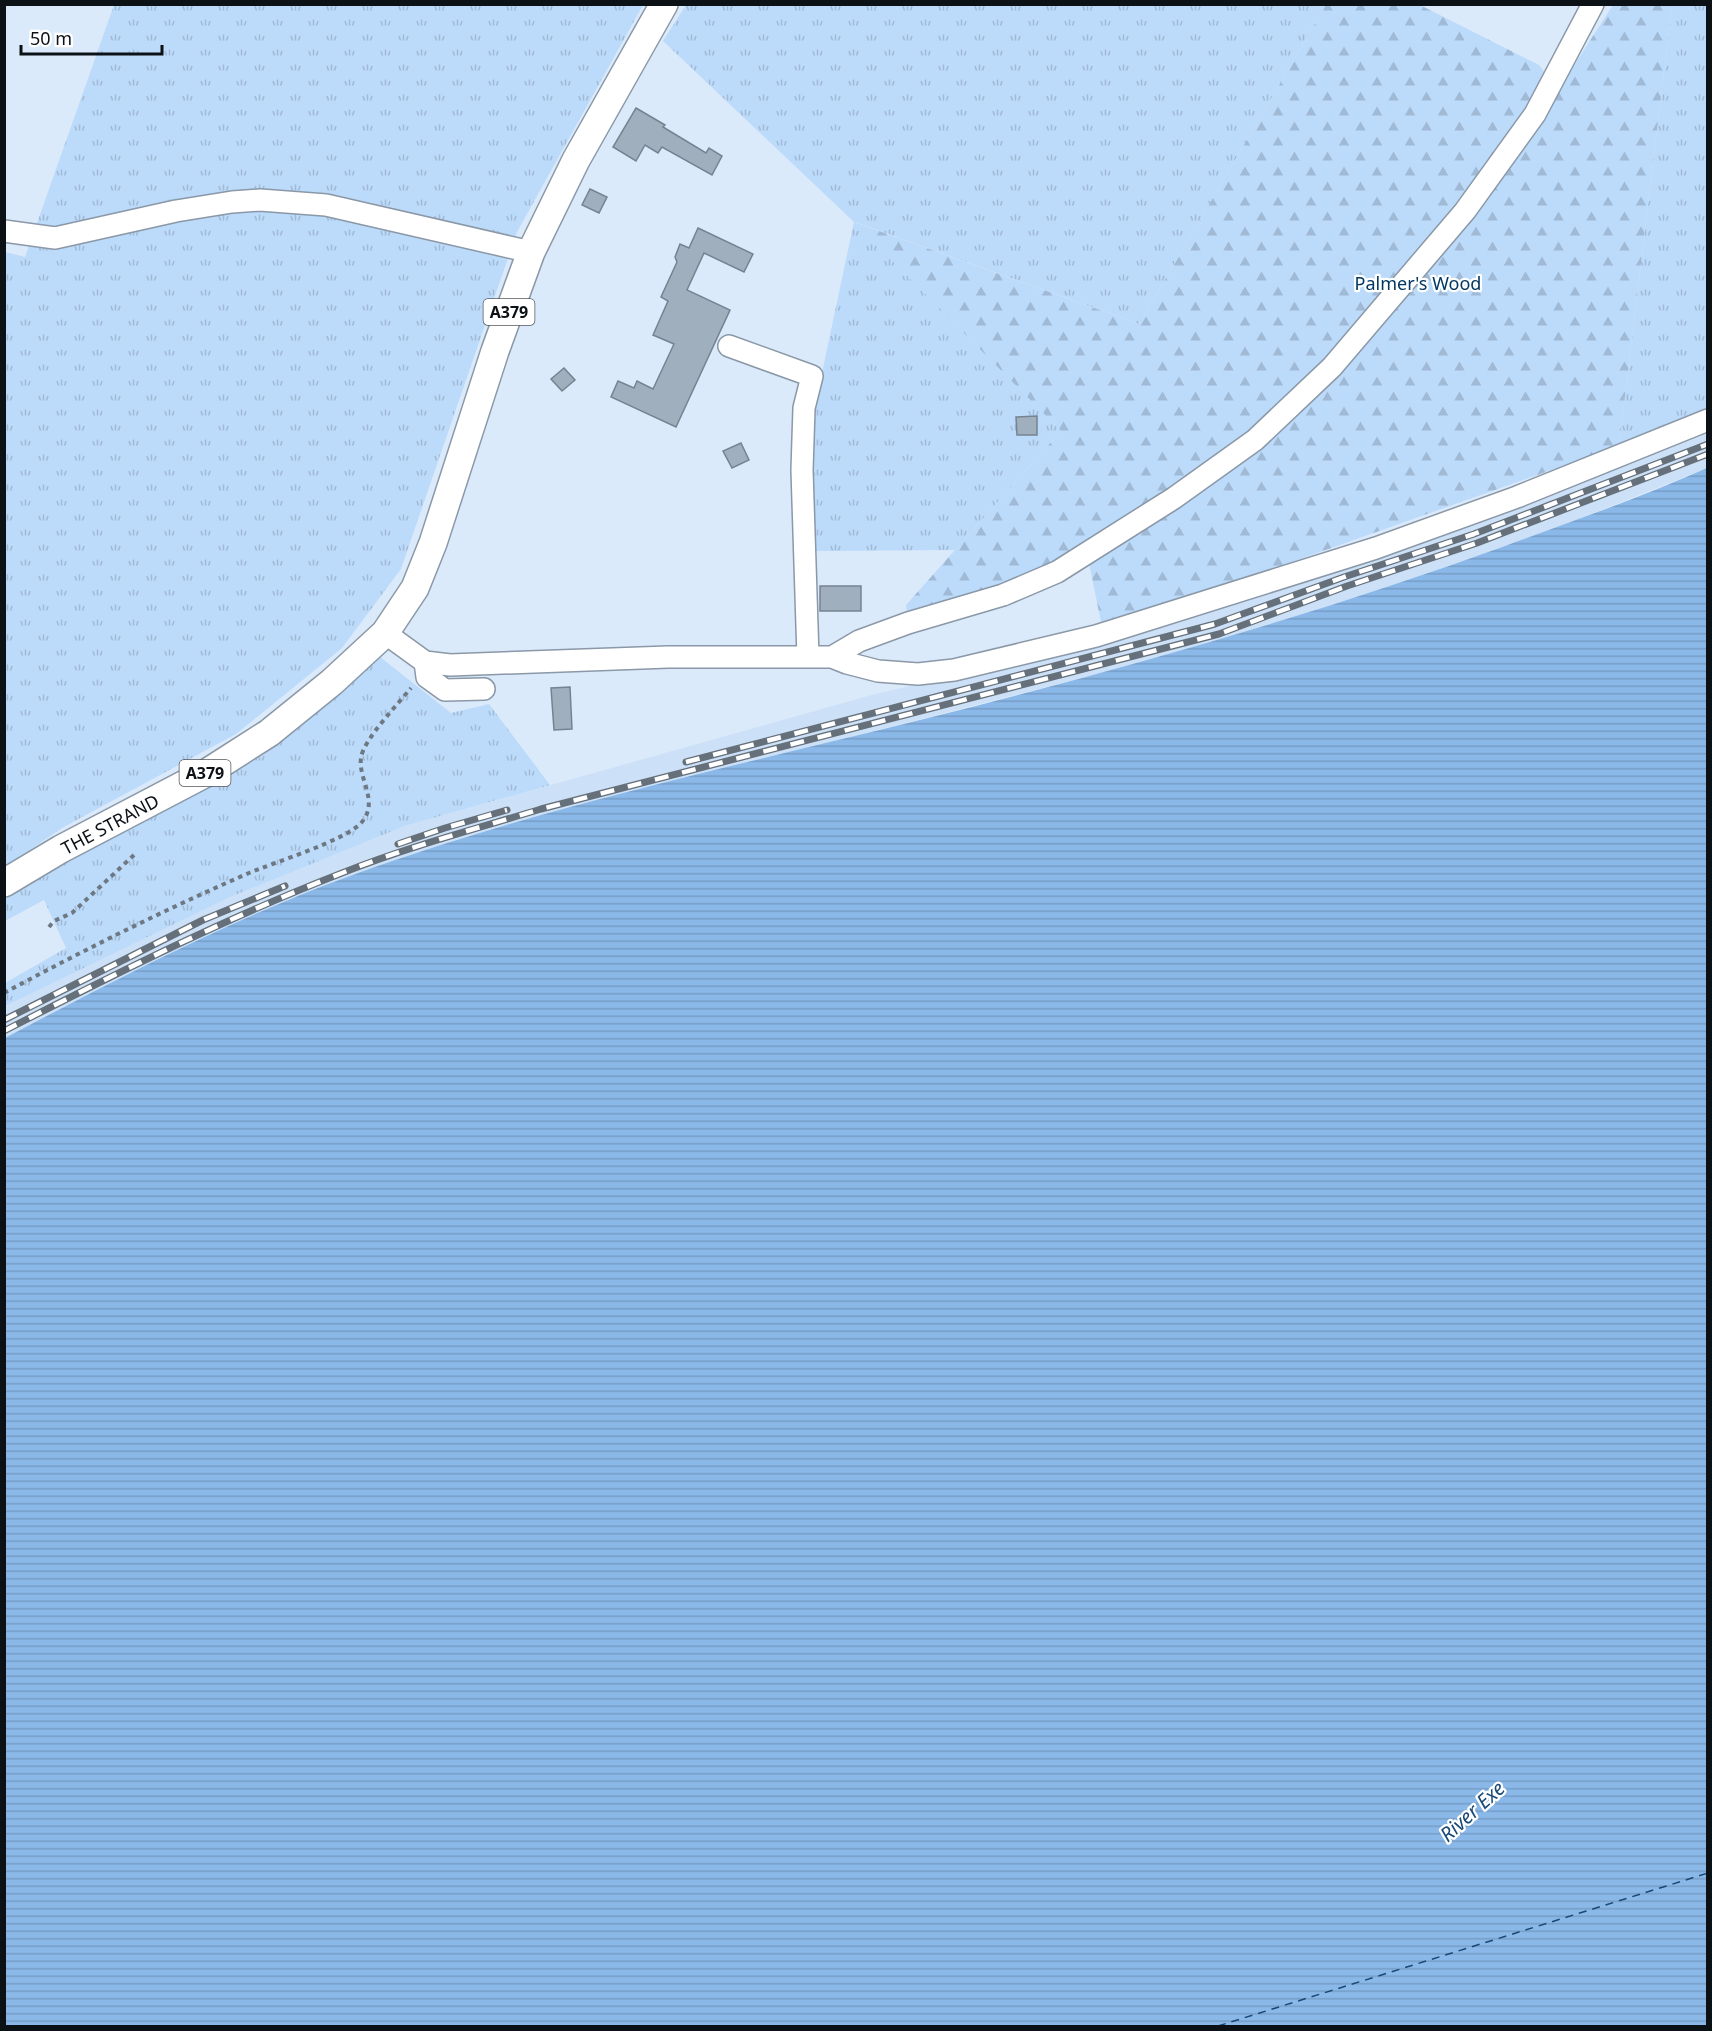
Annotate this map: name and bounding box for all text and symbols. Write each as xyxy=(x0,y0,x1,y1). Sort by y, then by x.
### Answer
scale bar xyxy=(21,18,162,56)
text: 50 m xyxy=(30,26,72,50)
park label: Palmer's Wood xyxy=(1355,271,1481,295)
road number: A379 xyxy=(484,299,534,325)
road number: A379 xyxy=(180,760,230,786)
street label: THE STRAND xyxy=(57,788,163,860)
water label: River Exe xyxy=(1434,1775,1510,1847)

